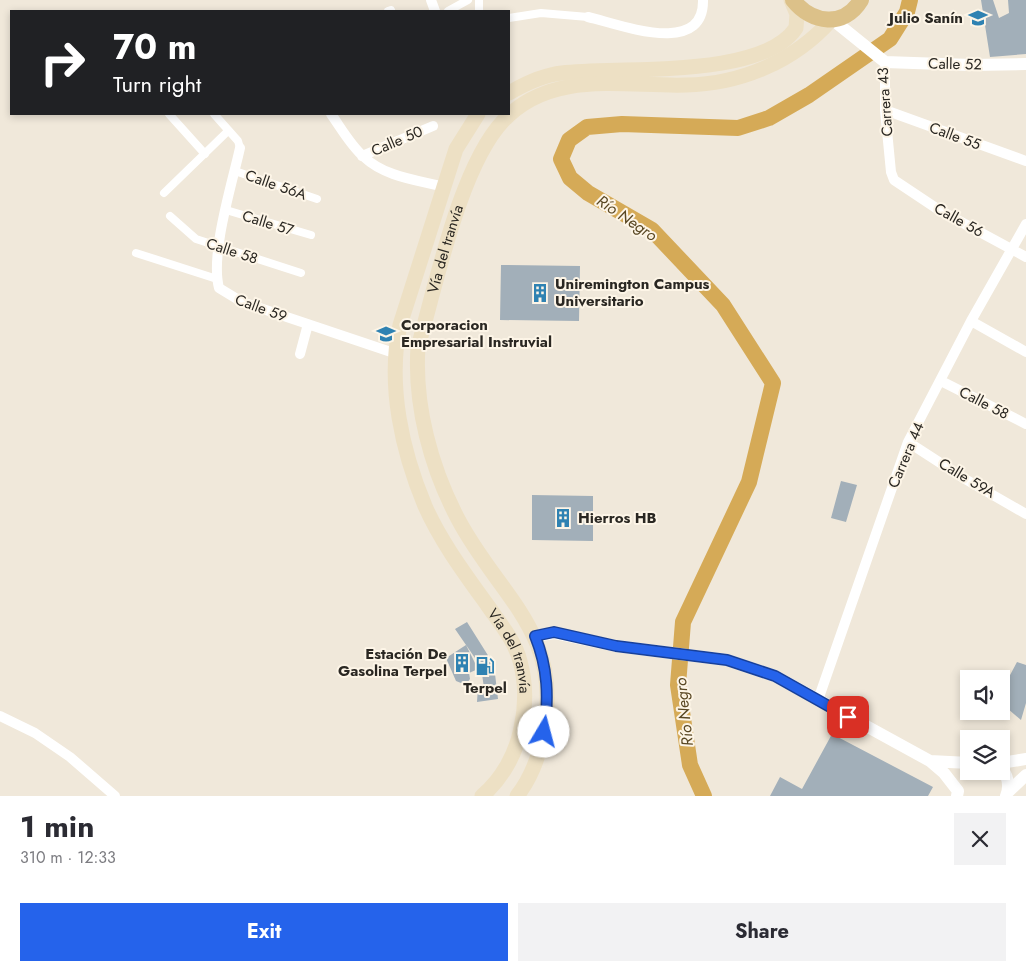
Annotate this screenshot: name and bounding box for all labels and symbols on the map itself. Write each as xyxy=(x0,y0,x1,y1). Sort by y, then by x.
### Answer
place label: Julio Sanín xyxy=(886,7,963,29)
school or university icon: Julio Sanín xyxy=(967,7,989,29)
street label: Calle 52 xyxy=(928,53,982,75)
street label: Carrera 43 xyxy=(872,67,898,137)
street label: Calle 55 xyxy=(926,117,984,155)
street label: Calle 50 xyxy=(368,120,426,162)
street label: Calle 56A xyxy=(242,164,310,206)
water label: Río Negro xyxy=(592,189,662,247)
street label: Calle 56 xyxy=(930,197,988,243)
street label: Vía del tranvía xyxy=(422,202,469,296)
street label: Calle 57 xyxy=(239,205,297,241)
street label: Calle 58 xyxy=(203,232,261,270)
place label: Uniremington Campus Universitario xyxy=(555,273,710,312)
building icon: Uniremington Campus Universitario xyxy=(529,282,551,304)
street label: Calle 59 xyxy=(232,288,290,328)
place label: Corporacion Empresarial Instruvial xyxy=(401,314,552,353)
school or university icon: Corporacion Empresarial Instruvial xyxy=(375,323,397,345)
street label: Calle 58 xyxy=(955,381,1013,425)
street label: Carrera 44 xyxy=(882,418,930,491)
street label: Calle 59A xyxy=(935,452,1000,504)
building icon: Hierros HB xyxy=(552,507,574,529)
place label: Hierros HB xyxy=(578,507,657,529)
street label: Vía del tranvía xyxy=(482,604,536,694)
place label: Estación De Gasolina Terpel xyxy=(338,643,447,682)
building icon: Estación De Gasolina Terpel xyxy=(451,652,473,674)
fuel station icon: Terpel xyxy=(474,655,496,677)
water label: Río Negro xyxy=(669,676,699,747)
place label: Terpel xyxy=(463,677,507,699)
pin xyxy=(827,696,869,738)
position arrow xyxy=(517,705,569,757)

